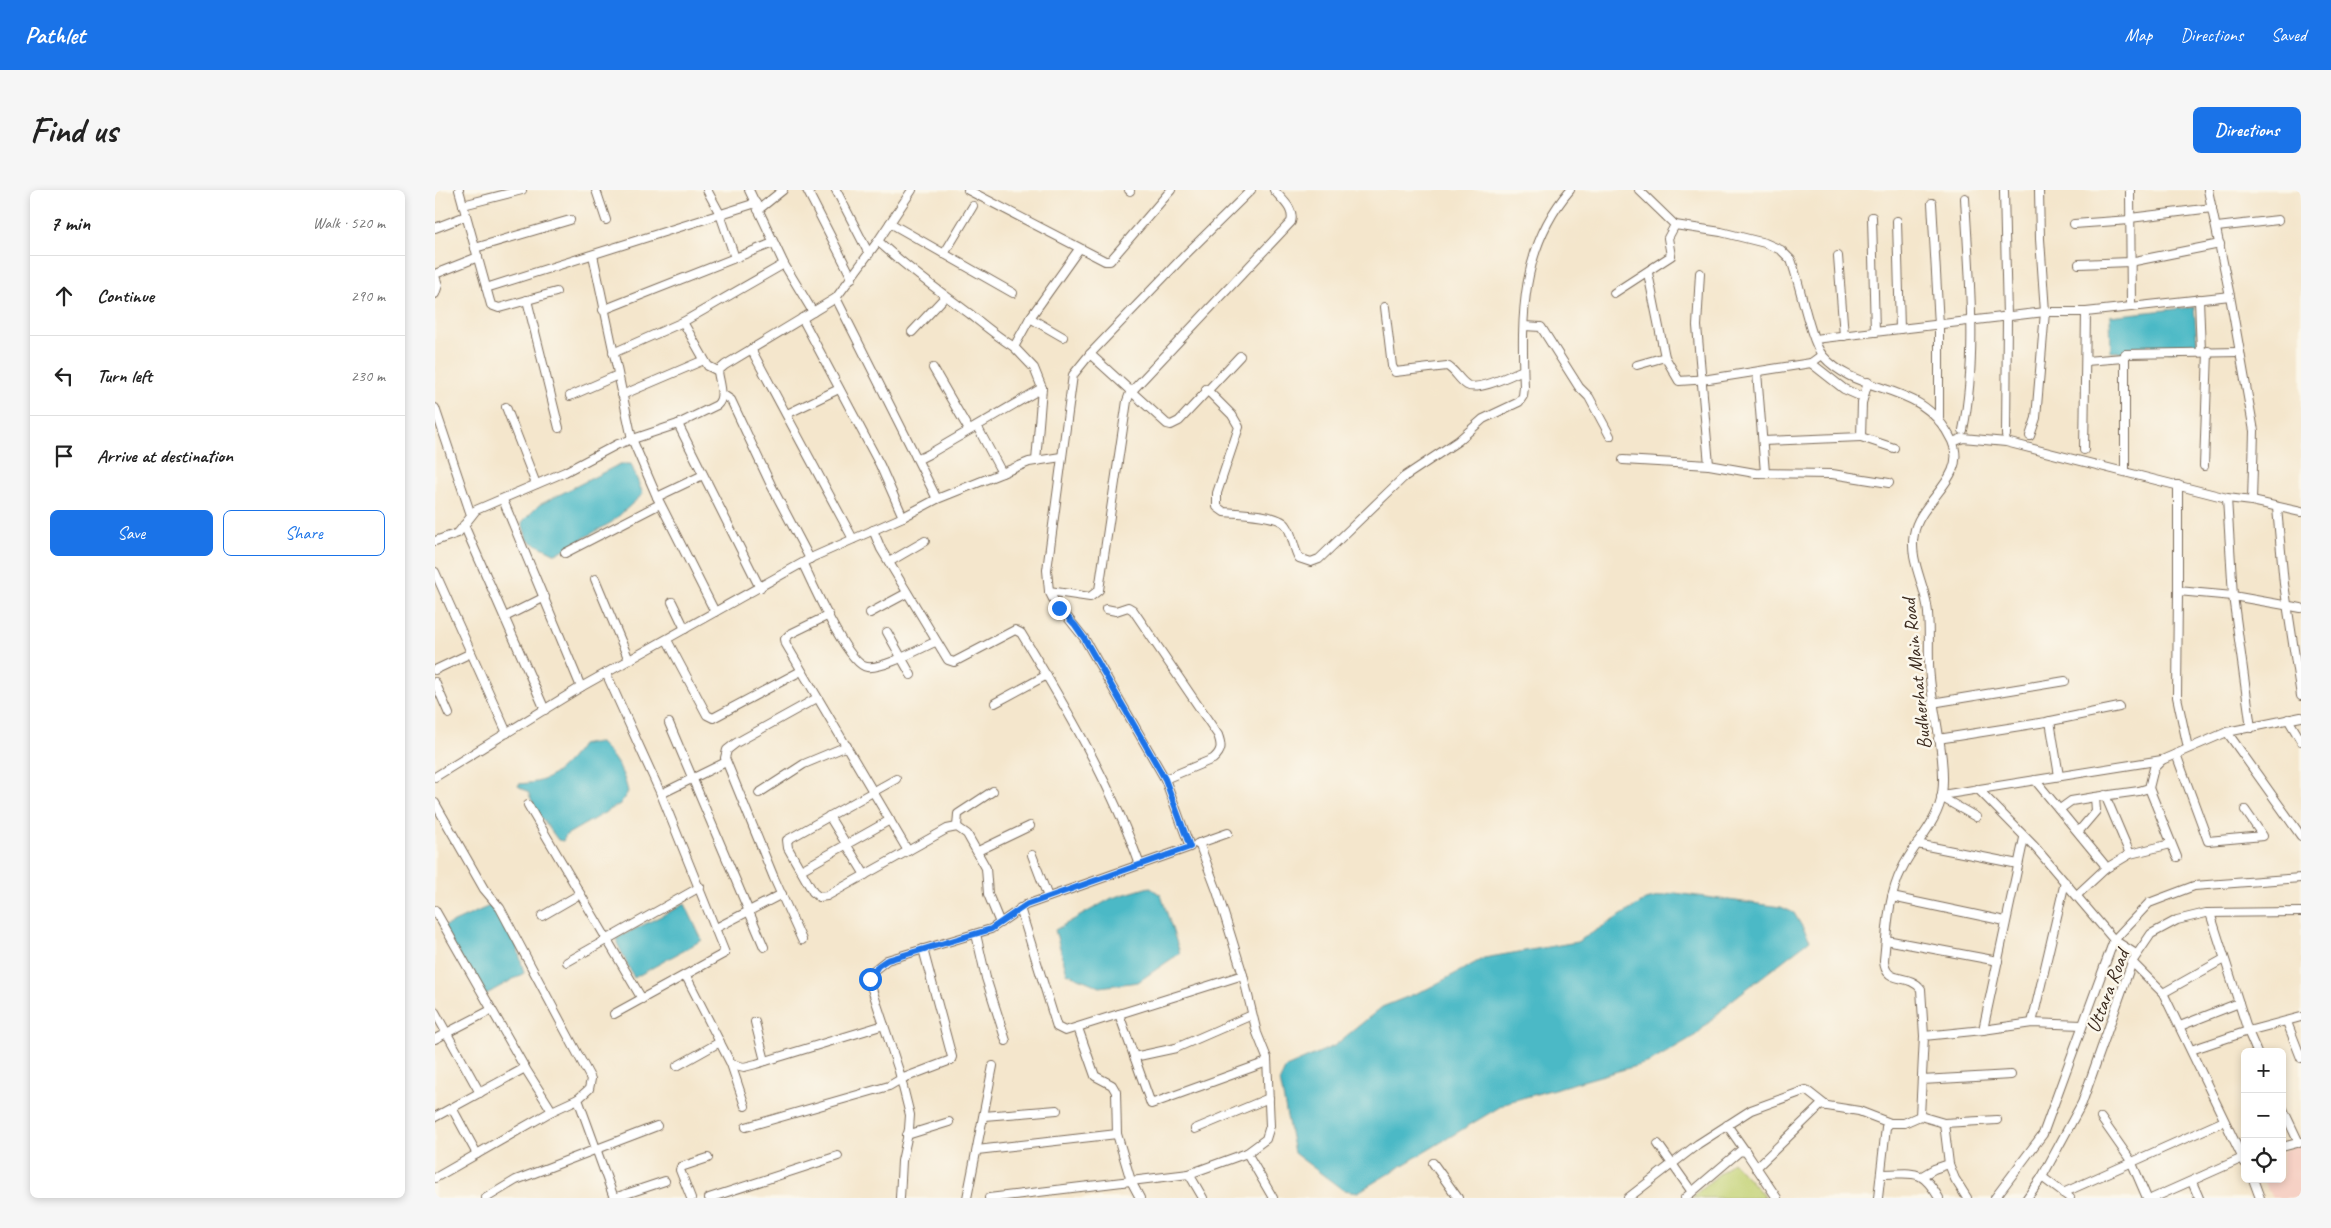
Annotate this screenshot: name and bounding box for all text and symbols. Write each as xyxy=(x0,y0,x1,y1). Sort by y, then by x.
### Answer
text: Pathlet xyxy=(25,20,85,50)
text: Map xyxy=(2125,24,2152,46)
text: Directions xyxy=(2180,24,2243,46)
text: Saved xyxy=(2271,24,2306,46)
button: Directions xyxy=(2193,107,2301,153)
text: Find us xyxy=(30,108,117,153)
text: 7 min xyxy=(50,210,90,236)
text: Walk · 520 m xyxy=(313,213,385,233)
icon: ahead xyxy=(50,282,78,310)
text: Continue xyxy=(97,284,154,308)
text: 290 m xyxy=(351,286,385,306)
icon: left xyxy=(50,362,78,390)
text: Turn left xyxy=(97,364,152,388)
text: 230 m xyxy=(351,366,385,386)
icon: arrive xyxy=(50,442,78,470)
text: Arrive at destination xyxy=(97,444,233,468)
button: Save xyxy=(50,510,213,556)
button: Share xyxy=(223,510,385,556)
street label: Budherhat Main Road xyxy=(1896,594,1937,751)
route end xyxy=(1048,597,1071,620)
street label: Uttara Road xyxy=(2080,943,2136,1036)
route start xyxy=(859,968,882,991)
map controls xyxy=(2241,1048,2286,1183)
button: + xyxy=(2241,1048,2286,1093)
button: − xyxy=(2241,1093,2286,1138)
button: locate xyxy=(2241,1138,2286,1183)

